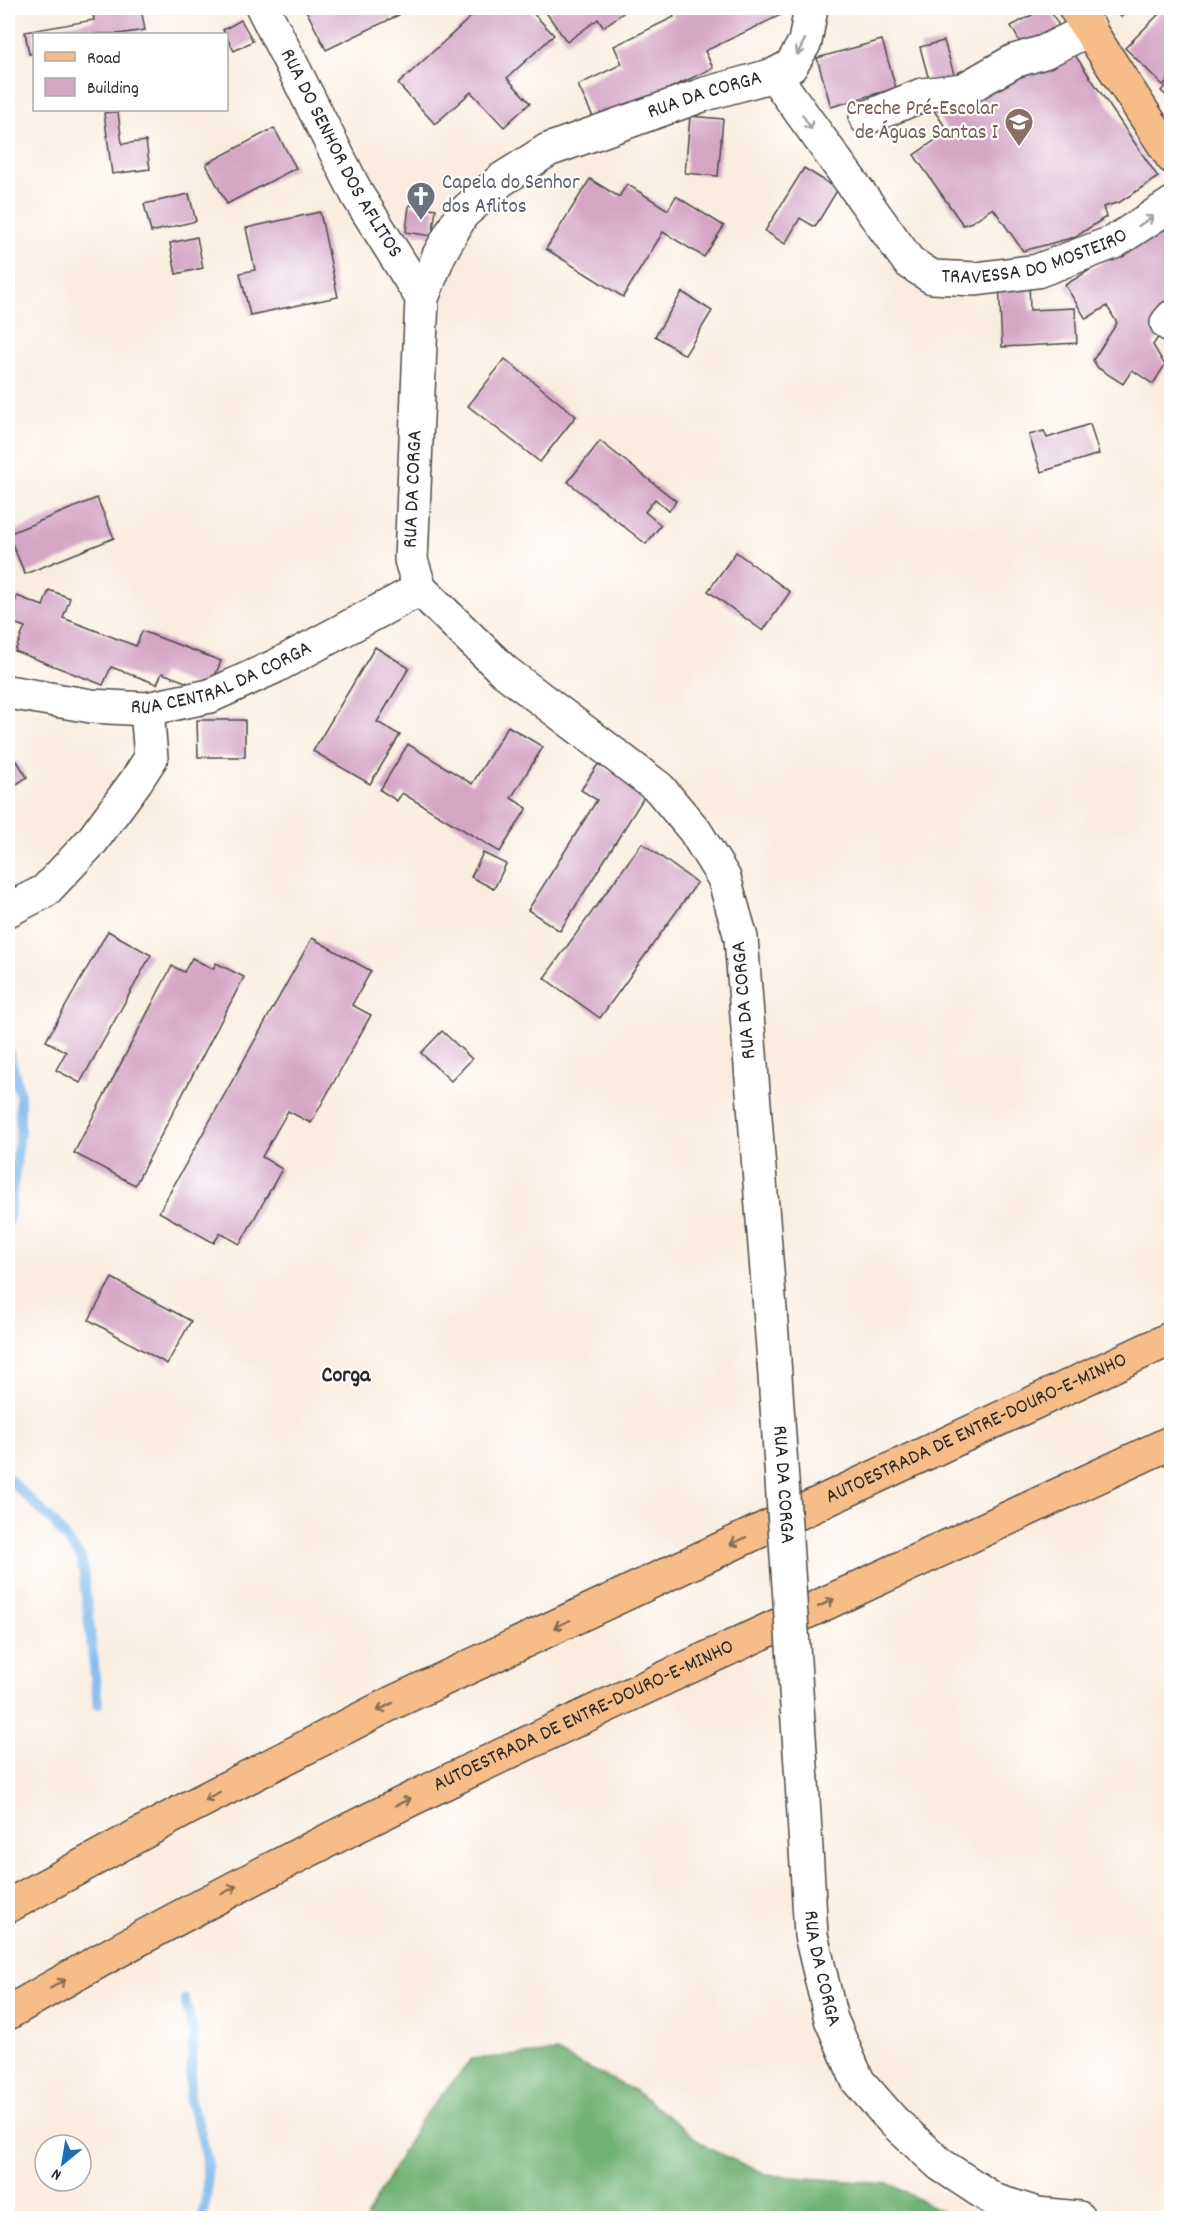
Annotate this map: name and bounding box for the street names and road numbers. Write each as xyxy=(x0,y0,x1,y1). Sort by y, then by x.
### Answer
street label: RUA DO SENHOR DOS AFLITOS xyxy=(271,44,409,264)
street label: RUA DA CORGA xyxy=(644,64,766,128)
street label: TRAVESSA DO MOSTEIRO xyxy=(941,222,1134,294)
street label: RUA DA CORGA xyxy=(397,429,431,549)
street label: RUA CENTRAL DA CORGA xyxy=(130,634,318,724)
street label: RUA DA CORGA xyxy=(725,940,765,1060)
street label: AUTOESTRADA DE ENTRE-DOURO-E-MINHO xyxy=(821,1346,1133,1513)
street label: RUA DA CORGA xyxy=(763,1425,801,1545)
street label: AUTOESTRADA DE ENTRE-DOURO-E-MINHO xyxy=(428,1633,739,1801)
street label: RUA DA CORGA xyxy=(795,1910,848,2032)

